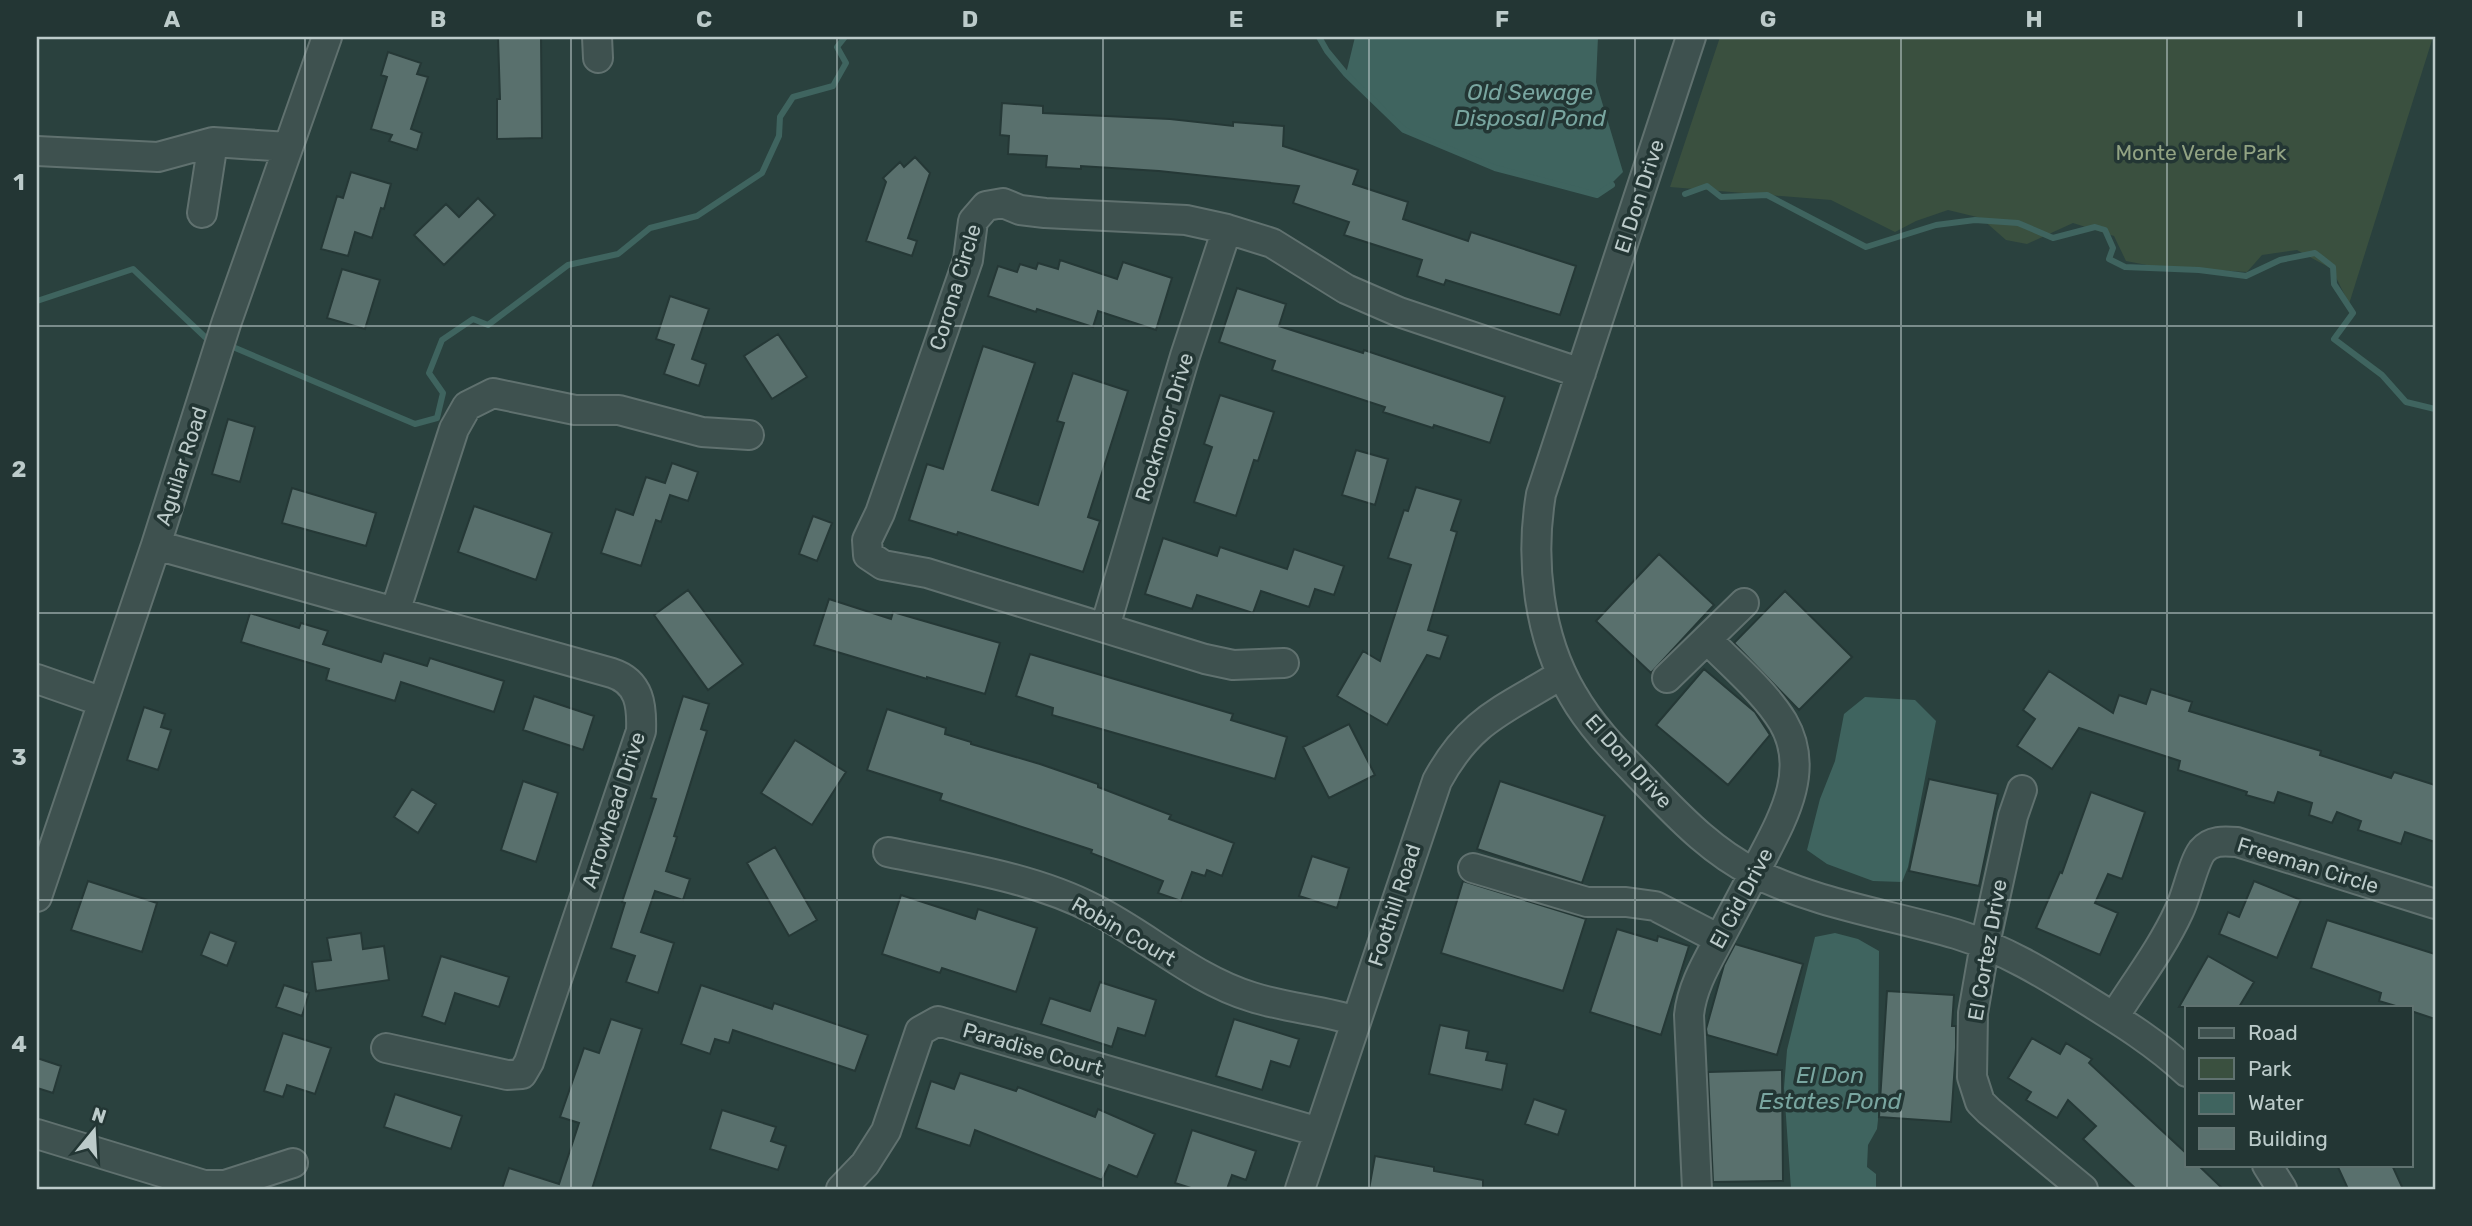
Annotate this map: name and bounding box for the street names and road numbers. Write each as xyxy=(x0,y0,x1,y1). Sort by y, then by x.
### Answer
street label: El Don Drive xyxy=(1609,136,1669,256)
street label: Corona Circle xyxy=(924,221,986,353)
street label: Rockmoor Drive xyxy=(1130,350,1198,504)
street label: Aguilar Road xyxy=(150,403,212,529)
street label: El Don Drive xyxy=(1580,709,1678,813)
street label: Arrowhead Drive xyxy=(576,729,650,891)
street label: Freeman Circle xyxy=(2234,832,2382,898)
street label: Foothill Road xyxy=(1362,841,1426,969)
street label: El Cid Drive xyxy=(1704,843,1778,953)
street label: El Cortez Drive xyxy=(1962,877,2012,1023)
street label: Robin Court xyxy=(1068,891,1180,971)
street label: Paradise Court xyxy=(960,1017,1106,1081)

